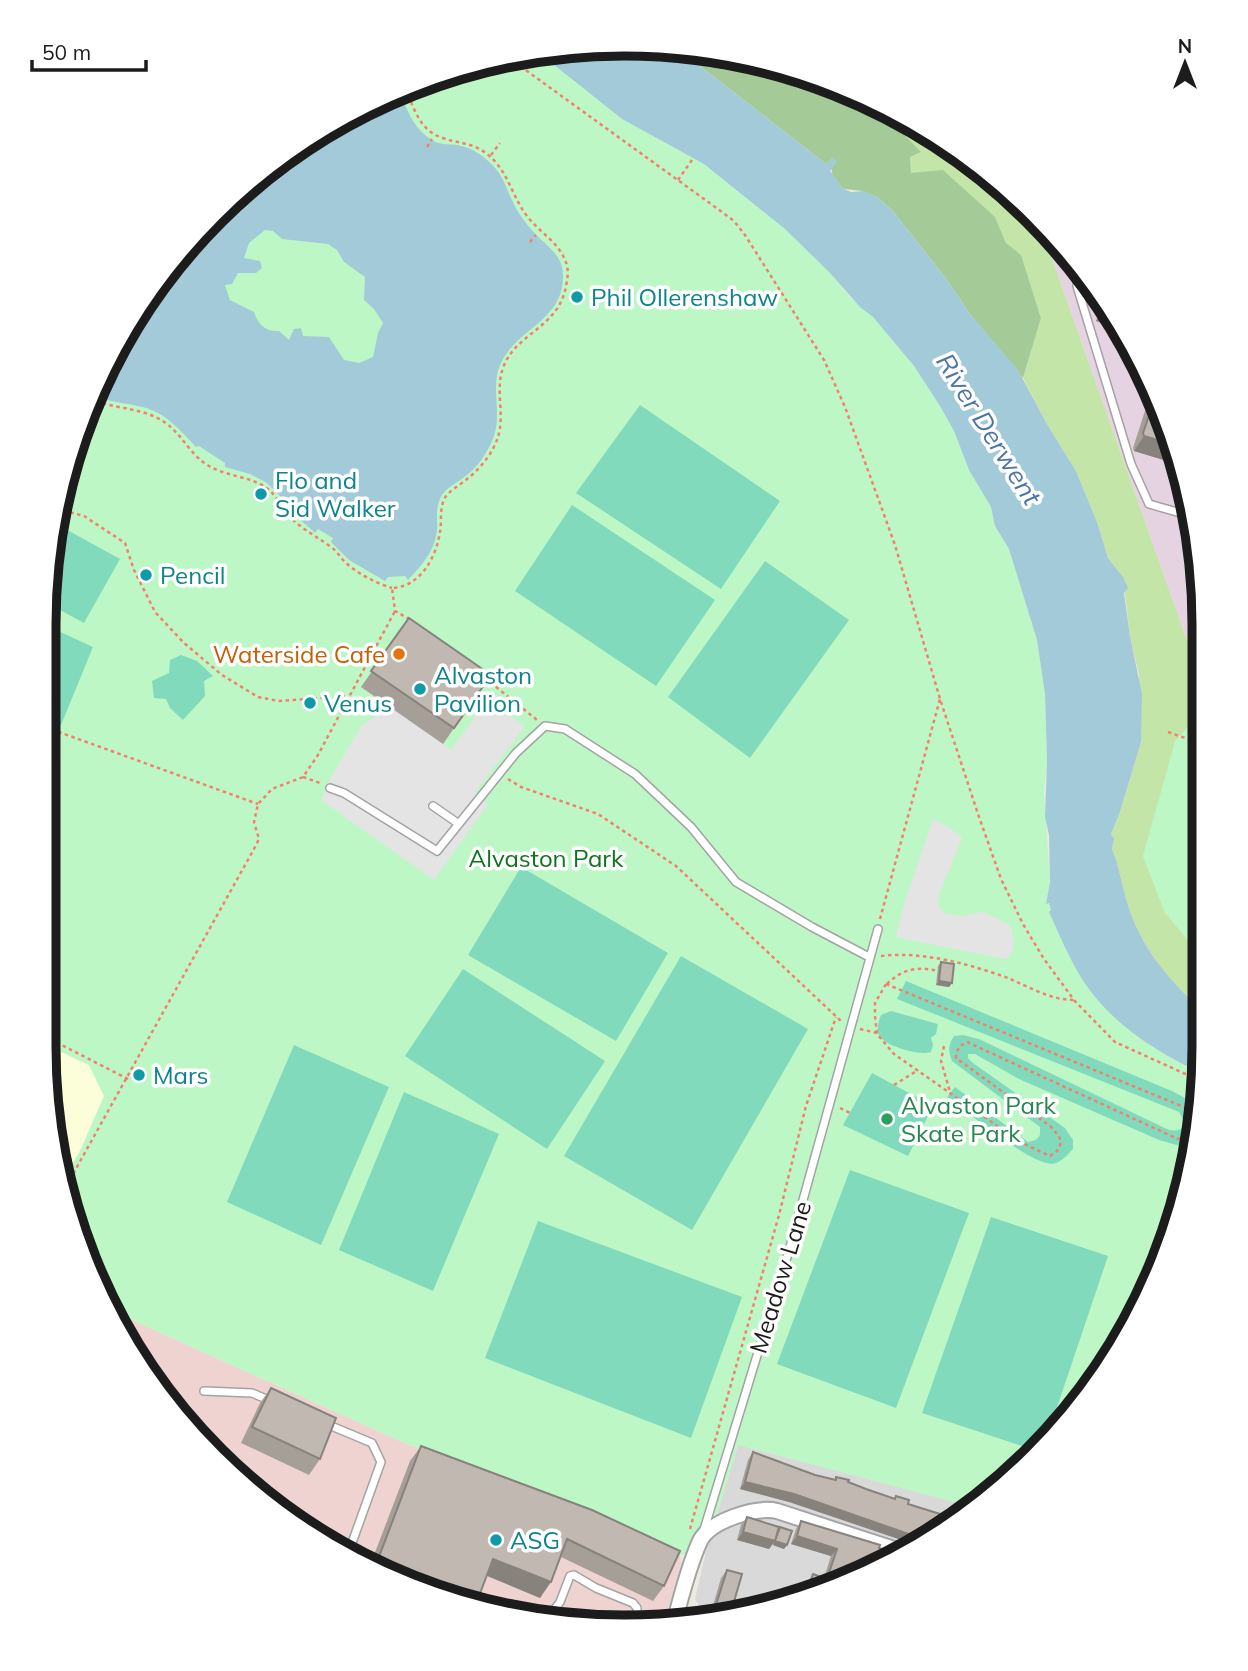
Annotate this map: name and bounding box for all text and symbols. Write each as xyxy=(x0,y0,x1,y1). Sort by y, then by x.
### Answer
scale bar xyxy=(32,28,145,72)
north arrow xyxy=(1150,28,1220,98)
text: N xyxy=(1178,34,1192,58)
text: 50 m xyxy=(42,39,91,65)
place label: Phil Ollerenshaw xyxy=(591,282,778,312)
marker: Phil Ollerenshaw xyxy=(569,289,585,305)
water label: River Derwent xyxy=(929,347,1049,512)
place label: Flo and Sid Walker xyxy=(275,465,396,523)
marker: Flo and Sid Walker xyxy=(253,486,269,502)
place label: Pencil xyxy=(160,560,226,590)
marker: Pencil xyxy=(138,567,154,583)
place label: Waterside Cafe xyxy=(213,639,385,669)
marker: Waterside Cafe xyxy=(391,646,407,662)
place label: Alvaston Pavilion xyxy=(434,660,532,718)
marker: Alvaston Pavilion xyxy=(412,681,428,697)
place label: Venus xyxy=(324,688,392,718)
marker: Venus xyxy=(302,695,318,711)
park label: Alvaston Park xyxy=(469,843,624,873)
place label: Mars xyxy=(153,1060,209,1090)
marker: Mars xyxy=(131,1067,147,1083)
place label: Alvaston Park Skate Park xyxy=(901,1090,1057,1148)
marker: Alvaston Park Skate Park xyxy=(879,1111,895,1127)
street label: Meadow Lane xyxy=(743,1197,817,1357)
place label: ASG xyxy=(510,1525,560,1555)
marker: ASG xyxy=(488,1532,504,1548)

